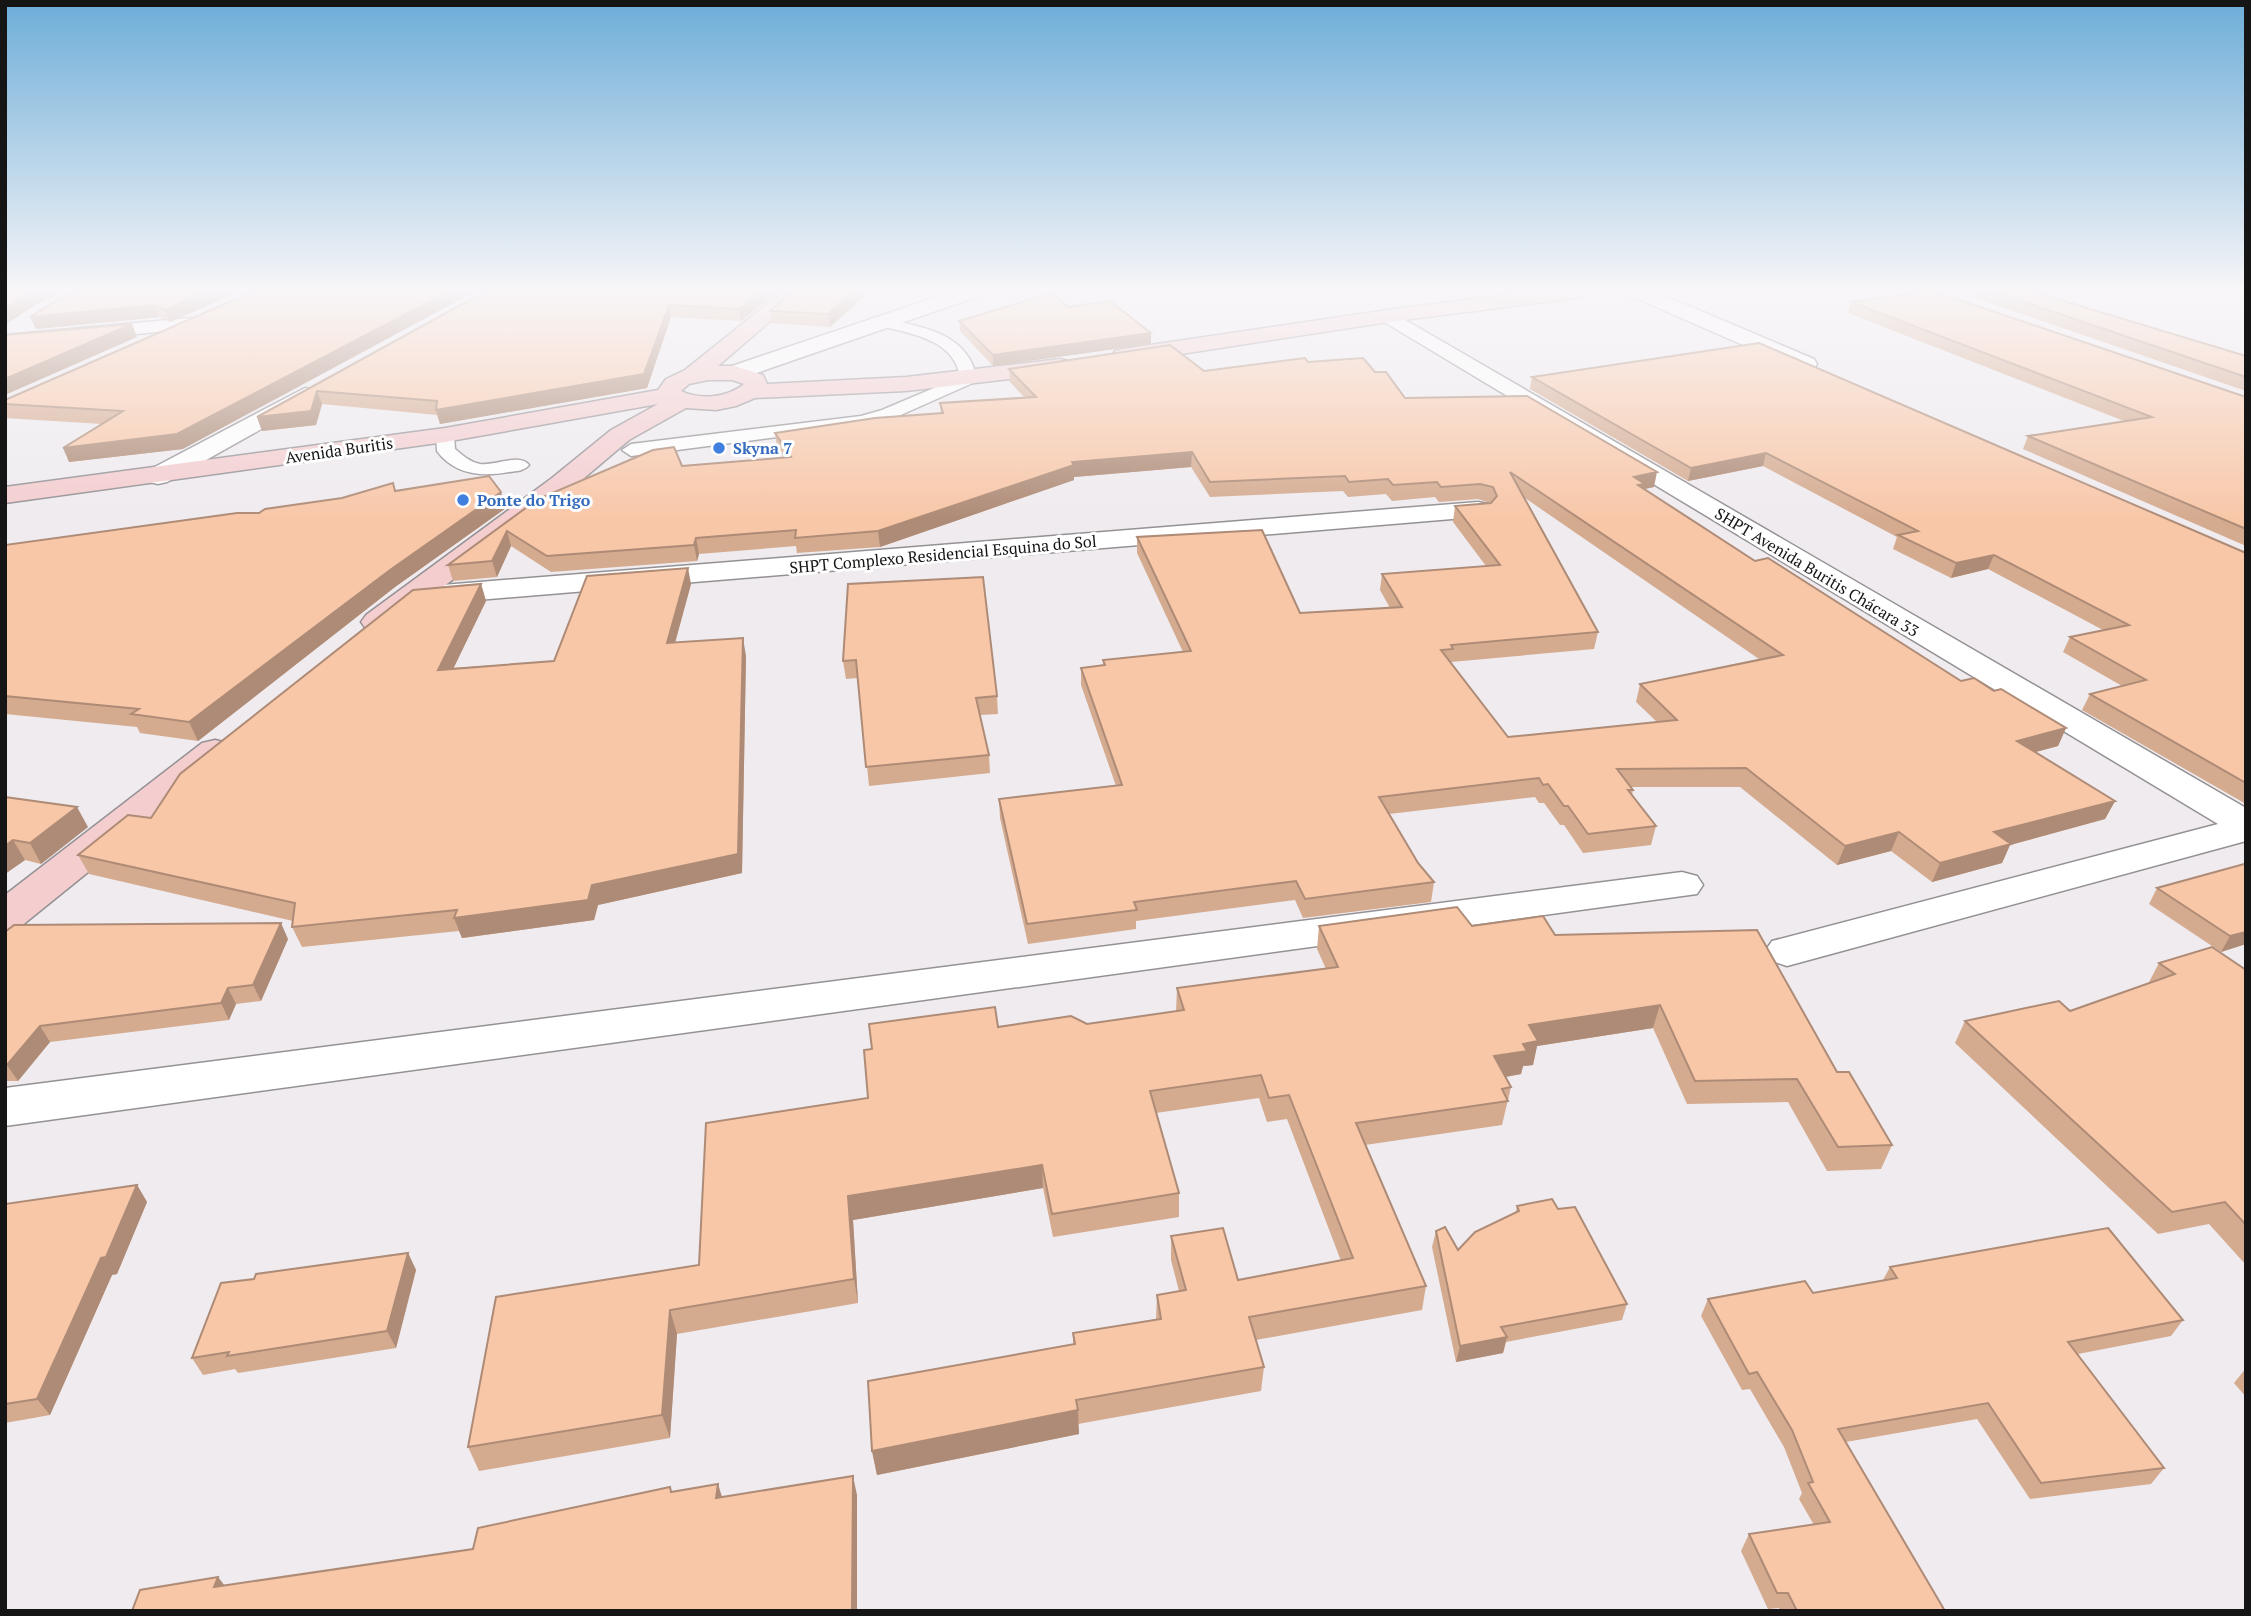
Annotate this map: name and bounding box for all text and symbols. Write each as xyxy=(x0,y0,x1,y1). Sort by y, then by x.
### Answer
street label: Avenida Buritis xyxy=(284,432,394,468)
place label: Skyna 7 xyxy=(733,437,792,459)
marker: Skyna 7 xyxy=(711,440,727,456)
place label: Ponte do Trigo xyxy=(477,489,591,511)
marker: Ponte do Trigo xyxy=(455,492,471,508)
street label: SHPT Avenida Buritis Chácara 33 xyxy=(1711,502,1923,642)
street label: SHPT Complexo Residencial Esquina do Sol xyxy=(789,530,1098,578)

